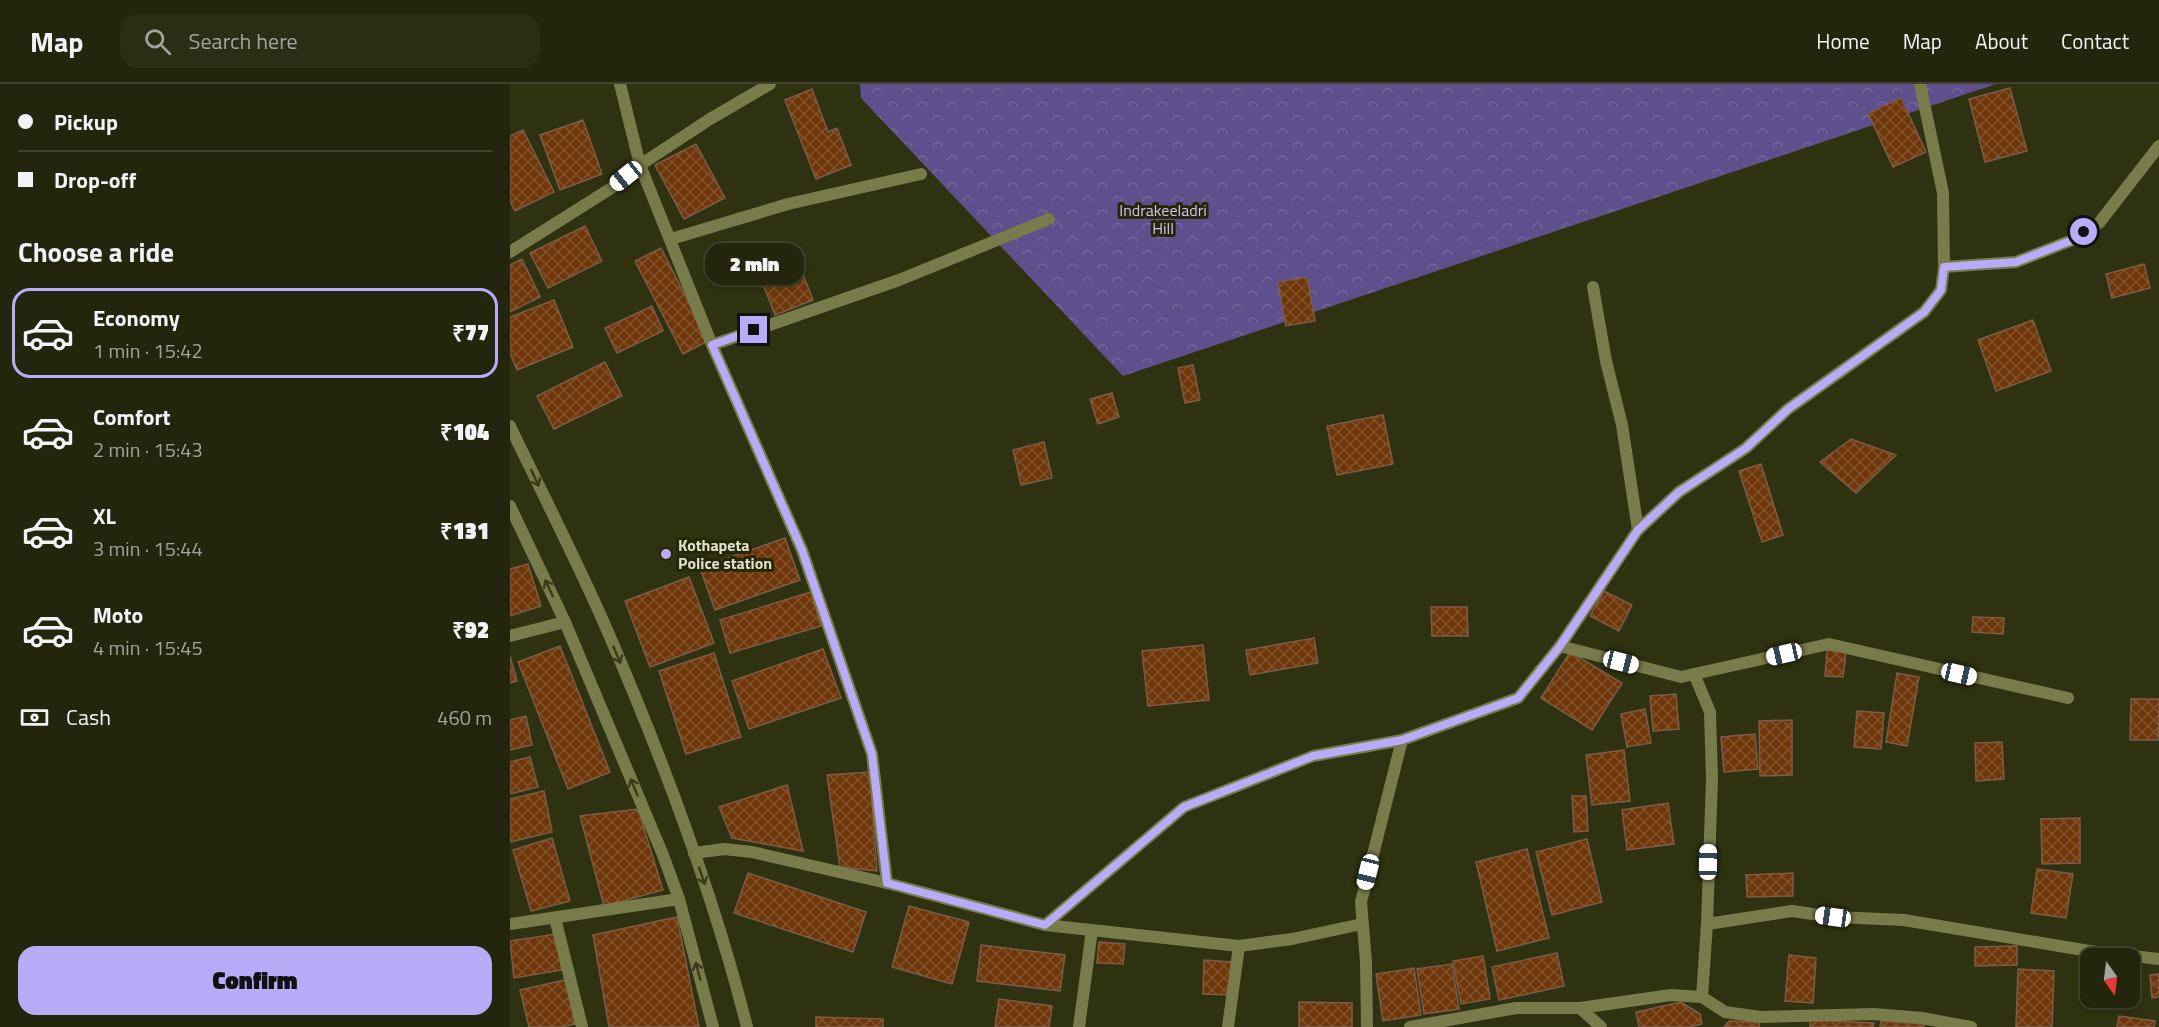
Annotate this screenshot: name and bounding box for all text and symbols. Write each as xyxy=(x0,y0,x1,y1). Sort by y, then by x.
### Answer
search box xyxy=(120,14,540,68)
text: Map xyxy=(30,20,84,63)
text: Search here xyxy=(189,24,298,58)
icon: search xyxy=(141,25,174,58)
text: Home xyxy=(1816,25,1870,57)
text: Map xyxy=(1903,25,1942,57)
text: About xyxy=(1975,25,2028,57)
text: Contact xyxy=(2061,25,2129,57)
text: Pickup xyxy=(54,105,118,139)
car xyxy=(606,158,646,194)
text: Drop-off xyxy=(54,163,136,197)
park label: Indrakeeladri Hill xyxy=(1119,198,1207,240)
route start xyxy=(2070,218,2097,245)
text: Choose a ride xyxy=(18,231,174,272)
callout: 2 min xyxy=(704,243,804,285)
text: 2 min xyxy=(730,248,779,279)
text: Economy xyxy=(93,301,180,335)
icon: car xyxy=(21,306,75,360)
text: ₹77 xyxy=(452,316,489,350)
route end xyxy=(740,316,767,343)
text: 1 min · 15:42 xyxy=(93,335,203,366)
text: Comfort xyxy=(93,400,171,434)
icon: car xyxy=(21,405,75,459)
text: ₹104 xyxy=(440,415,489,449)
text: 2 min · 15:43 xyxy=(93,434,203,465)
one-way arrow xyxy=(530,469,542,487)
text: XL xyxy=(93,499,116,533)
icon: car xyxy=(21,504,75,558)
text: ₹131 xyxy=(440,514,489,548)
text: 3 min · 15:44 xyxy=(93,533,203,564)
place label: Kothapeta Police station xyxy=(678,533,772,575)
marker: Kothapeta Police station xyxy=(659,547,673,561)
one-way arrow xyxy=(542,580,554,598)
text: Moto xyxy=(93,598,143,632)
icon: car xyxy=(21,603,75,657)
text: ₹92 xyxy=(452,613,489,647)
text: 4 min · 15:45 xyxy=(93,632,203,663)
car xyxy=(1764,641,1804,667)
one-way arrow xyxy=(612,646,623,664)
car xyxy=(1601,649,1641,675)
car xyxy=(1939,661,1979,687)
text: Cash xyxy=(66,700,111,734)
icon: cash xyxy=(18,701,51,734)
text: 460 m xyxy=(437,702,492,733)
one-way arrow xyxy=(628,778,639,796)
car xyxy=(1699,844,1717,880)
car xyxy=(1355,852,1381,892)
one-way arrow xyxy=(698,867,709,885)
car xyxy=(1814,906,1852,928)
button: Confirm xyxy=(18,946,492,1015)
north arrow xyxy=(2080,948,2140,1008)
map controls xyxy=(2080,948,2140,1008)
one-way arrow xyxy=(692,961,703,980)

